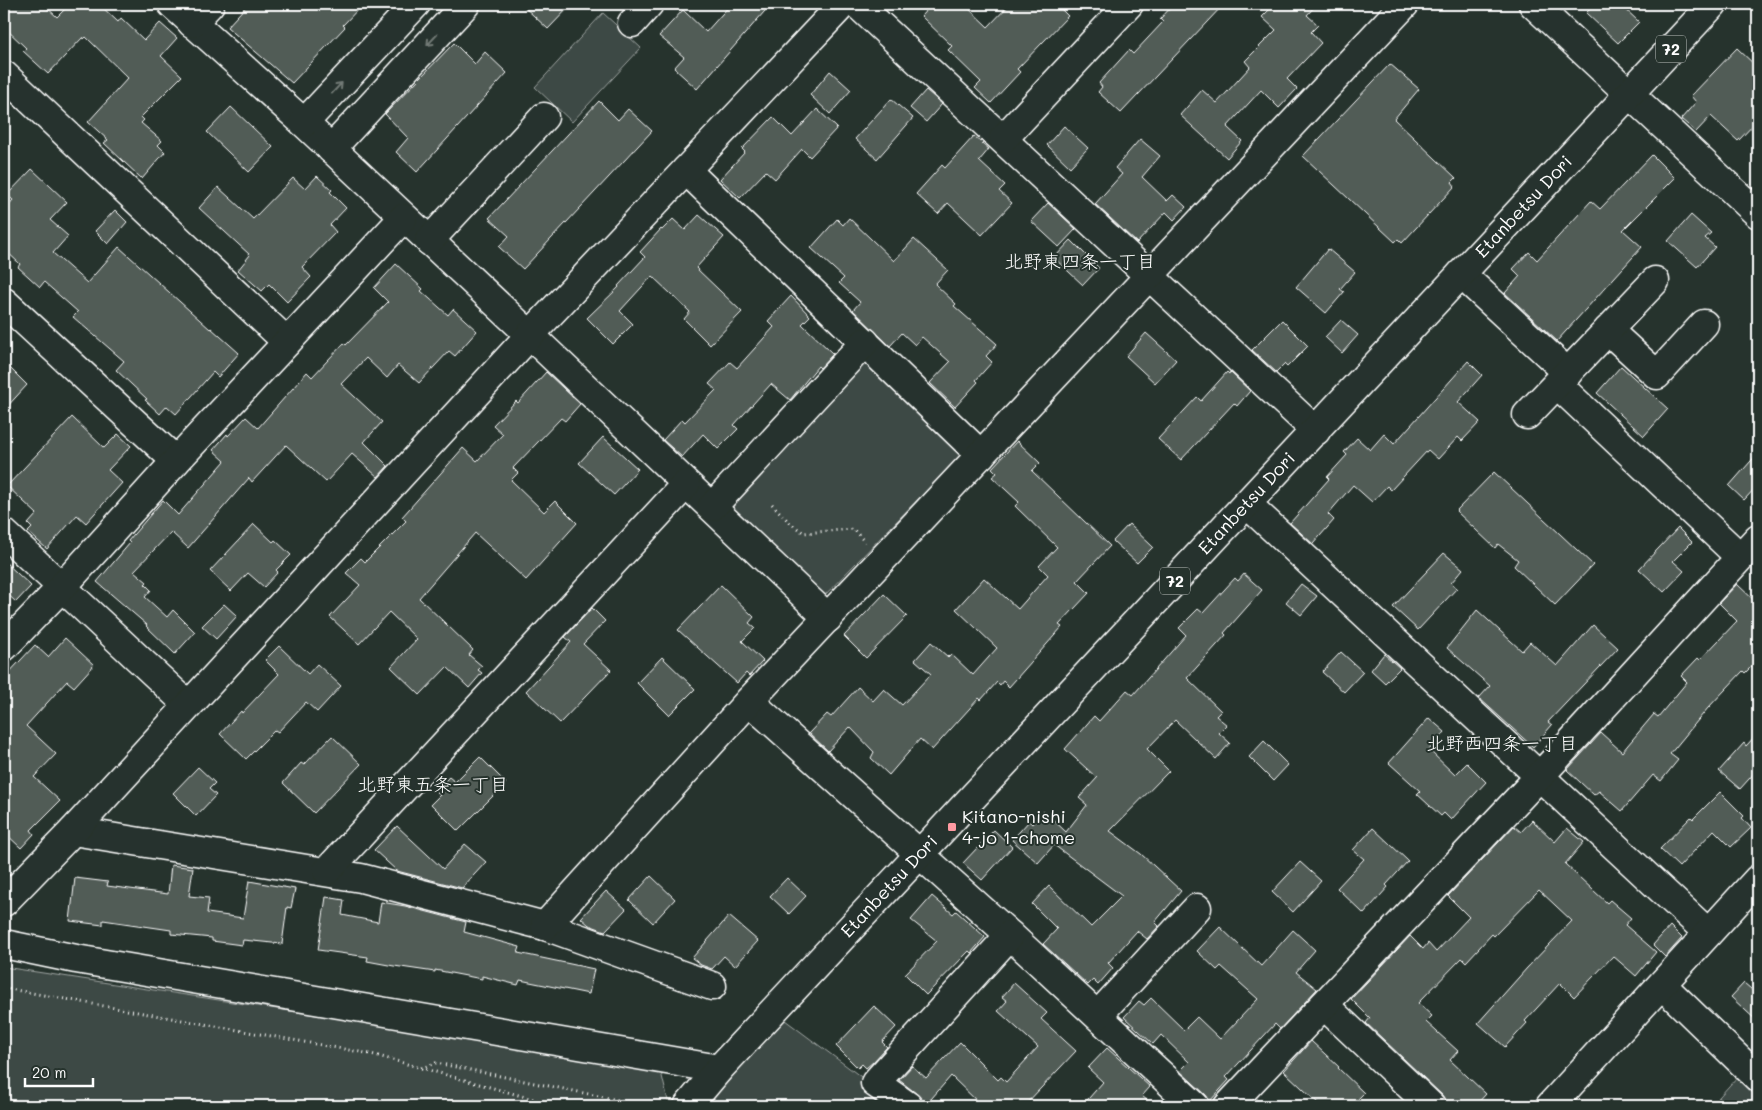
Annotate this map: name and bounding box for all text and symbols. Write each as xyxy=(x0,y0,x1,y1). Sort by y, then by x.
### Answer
one-way arrow xyxy=(427,33,438,46)
road number: 72 xyxy=(1656,36,1686,62)
one-way arrow xyxy=(331,82,343,94)
street label: Etanbetsu Dori xyxy=(1469,149,1577,262)
district label: 北野東四条一丁目 xyxy=(1004,248,1156,273)
street label: Etanbetsu Dori xyxy=(1192,446,1300,559)
road number: 72 xyxy=(1160,568,1190,594)
district label: 北野西四条一丁目 xyxy=(1426,730,1578,755)
district label: 北野東五条一丁目 xyxy=(357,771,509,796)
place label: Kitano-nishi 4-jo 1-chome xyxy=(962,804,1075,849)
marker: Kitano-nishi 4-jo 1-chome xyxy=(946,821,958,833)
street label: Etanbetsu Dori xyxy=(835,829,942,942)
scale bar xyxy=(25,1055,92,1087)
text: 20 m xyxy=(32,1062,66,1082)

